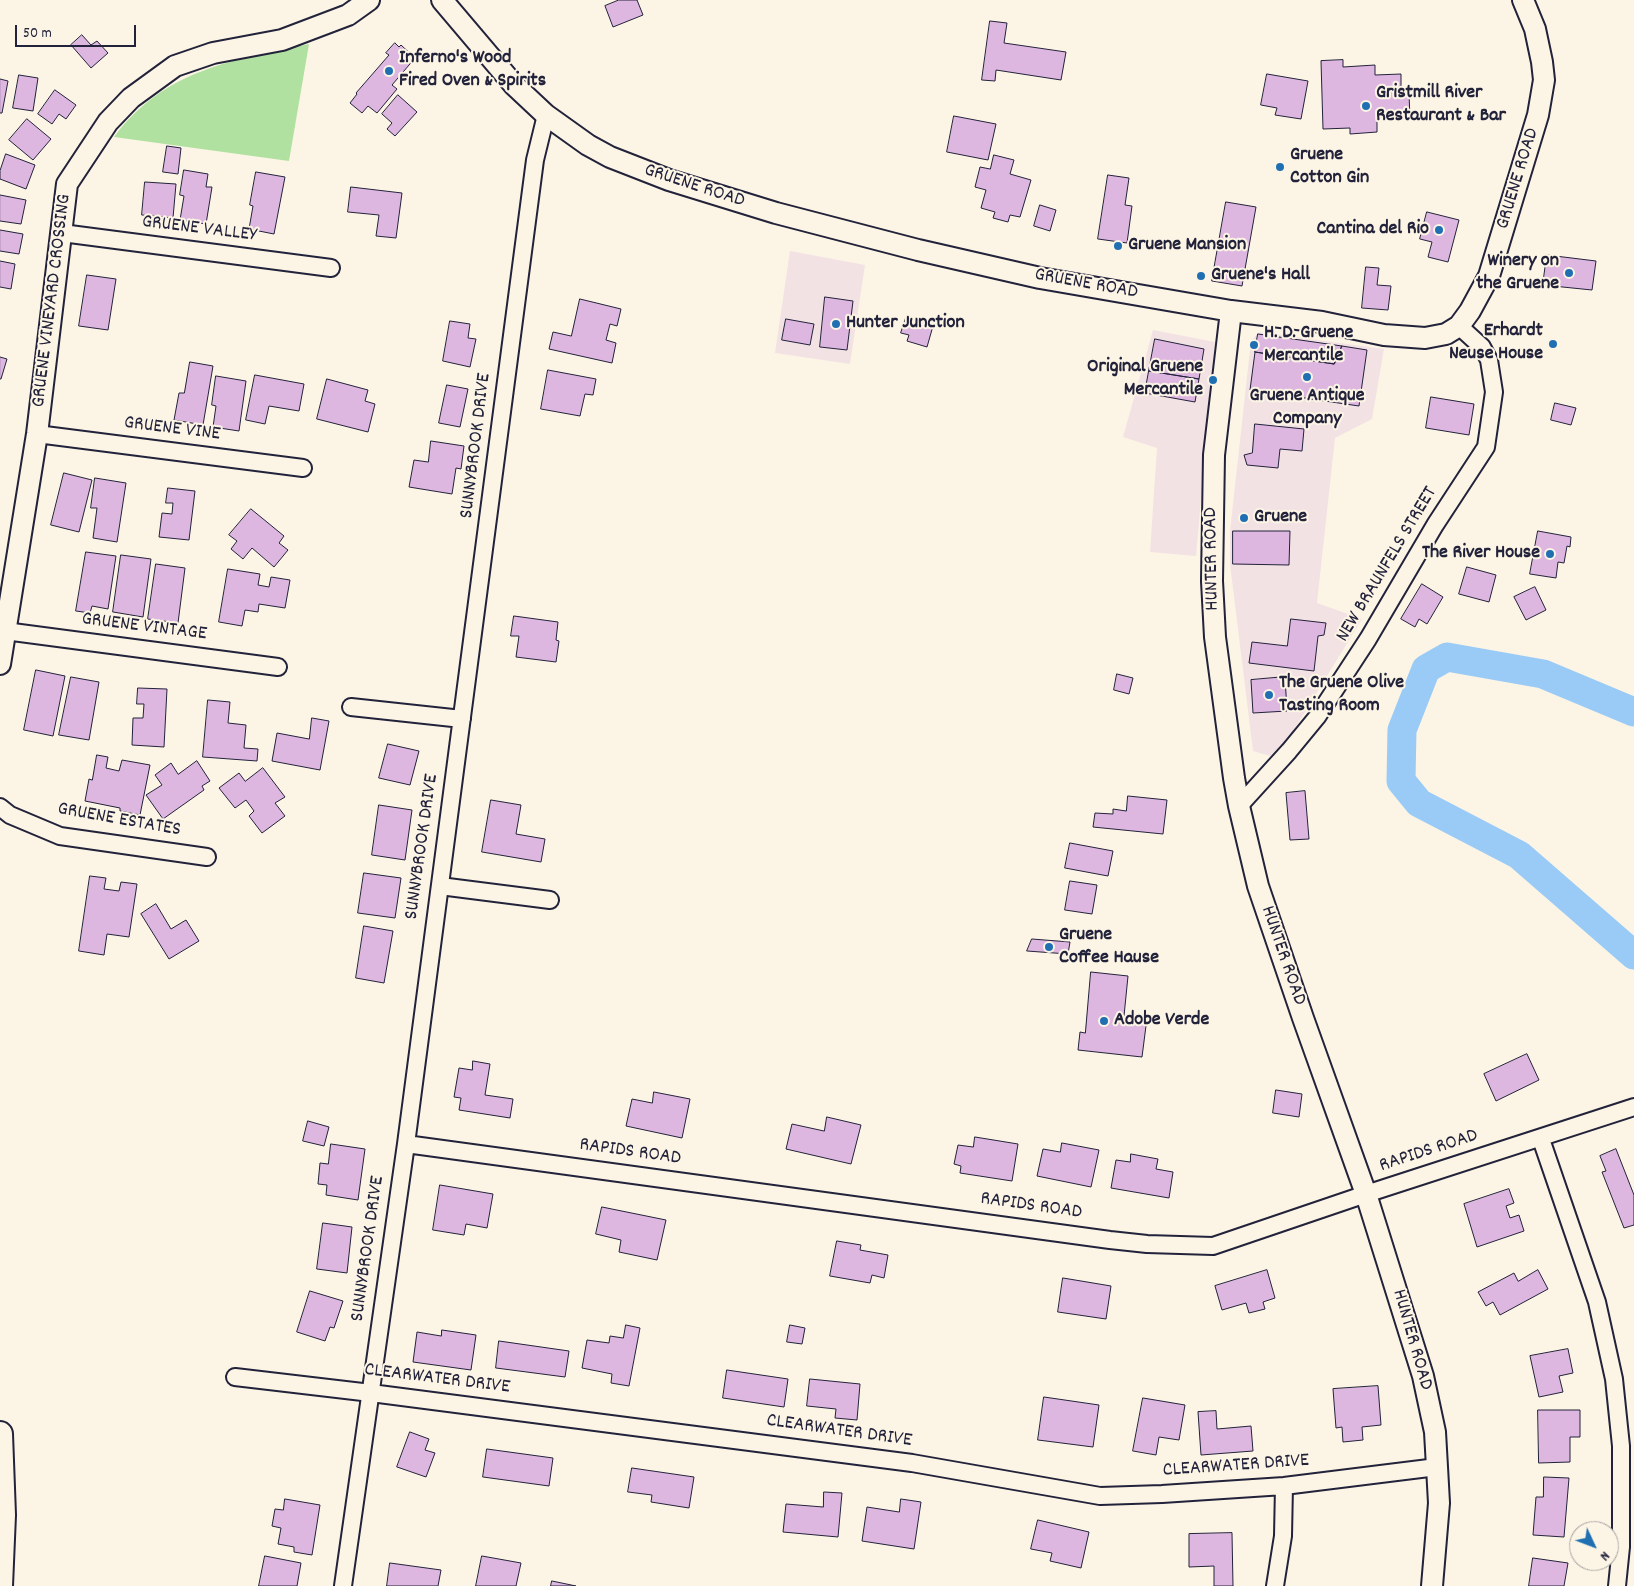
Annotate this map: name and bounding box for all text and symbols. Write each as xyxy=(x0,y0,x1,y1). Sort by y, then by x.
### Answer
scale bar xyxy=(18,15,139,47)
text: 50 m xyxy=(23,23,52,45)
place label: Inferno's Wood Fired Oven & Spirits xyxy=(399,47,546,94)
marker: Inferno's Wood Fired Oven & Spirits xyxy=(383,65,395,77)
place label: Gristmill River Restaurant & Bar xyxy=(1376,82,1506,129)
marker: Gristmill River Restaurant & Bar xyxy=(1360,100,1372,112)
street label: GRUENE ROAD xyxy=(1492,125,1546,233)
place label: Gruene Cotton Gin xyxy=(1290,144,1369,191)
street label: GRUENE ROAD xyxy=(641,159,747,215)
marker: Gruene Cotton Gin xyxy=(1274,161,1286,173)
street label: GRUENE VINEYARD CROSSING xyxy=(28,193,78,409)
street label: GRUENE VALLEY xyxy=(140,211,258,249)
place label: Cantina del Rio xyxy=(1316,218,1429,242)
marker: Cantina del Rio xyxy=(1433,224,1445,236)
place label: Gruene Mansion xyxy=(1128,234,1246,258)
marker: Gruene Mansion xyxy=(1112,240,1124,252)
place label: Winery on the Gruene xyxy=(1476,250,1559,297)
street label: GRUENE ROAD xyxy=(1032,264,1140,306)
place label: Gruene's Hall xyxy=(1211,264,1310,288)
marker: Winery on the Gruene xyxy=(1563,267,1575,279)
marker: Gruene's Hall xyxy=(1195,270,1207,282)
place label: Hunter Junction xyxy=(846,312,965,336)
marker: Hunter Junction xyxy=(830,318,842,330)
place label: Erhardt Neuse House xyxy=(1449,320,1543,367)
place label: H. D. Gruene Mercantile xyxy=(1264,322,1353,369)
marker: Erhardt Neuse House xyxy=(1547,338,1559,350)
marker: H. D. Gruene Mercantile xyxy=(1248,339,1260,351)
place label: Original Gruene Mercantile xyxy=(1087,356,1203,403)
marker: Gruene Antique Company xyxy=(1301,371,1313,383)
street label: SUNNYBROOK DRIVE xyxy=(456,372,498,520)
marker: Original Gruene Mercantile xyxy=(1207,374,1219,386)
place label: Gruene Antique Company xyxy=(1249,385,1365,432)
street label: GRUENE VINE xyxy=(122,412,222,448)
street label: NEW BRAUNFELS STREET xyxy=(1332,483,1444,647)
place label: Gruene xyxy=(1254,506,1307,530)
street label: HUNTER ROAD xyxy=(1200,507,1226,611)
marker: Gruene xyxy=(1238,512,1250,524)
place label: The River House xyxy=(1422,542,1540,566)
marker: The River House xyxy=(1544,548,1556,560)
street label: GRUENE VINTAGE xyxy=(80,608,208,648)
place label: The Gruene Olive Tasting Room xyxy=(1279,672,1404,719)
marker: The Gruene Olive Tasting Room xyxy=(1263,689,1275,701)
street label: SUNNYBROOK DRIVE xyxy=(401,773,445,921)
street label: GRUENE ESTATES xyxy=(55,798,183,844)
street label: HUNTER ROAD xyxy=(1254,903,1310,1009)
place label: Gruene Coffee Hause xyxy=(1059,924,1159,971)
marker: Gruene Coffee Hause xyxy=(1043,941,1055,953)
place label: Adobe Verde xyxy=(1114,1009,1209,1033)
marker: Adobe Verde xyxy=(1098,1015,1110,1027)
street label: RAPIDS ROAD xyxy=(1377,1125,1481,1179)
street label: RAPIDS ROAD xyxy=(578,1134,682,1172)
street label: SUNNYBROOK DRIVE xyxy=(347,1175,391,1323)
street label: RAPIDS ROAD xyxy=(979,1188,1083,1226)
street label: HUNTER ROAD xyxy=(1385,1287,1437,1393)
street label: CLEARWATER DRIVE xyxy=(363,1359,511,1401)
street label: CLEARWATER DRIVE xyxy=(765,1410,913,1454)
street label: CLEARWATER DRIVE xyxy=(1162,1450,1310,1484)
north arrow xyxy=(1569,1521,1619,1571)
text: N xyxy=(1595,1546,1614,1565)

